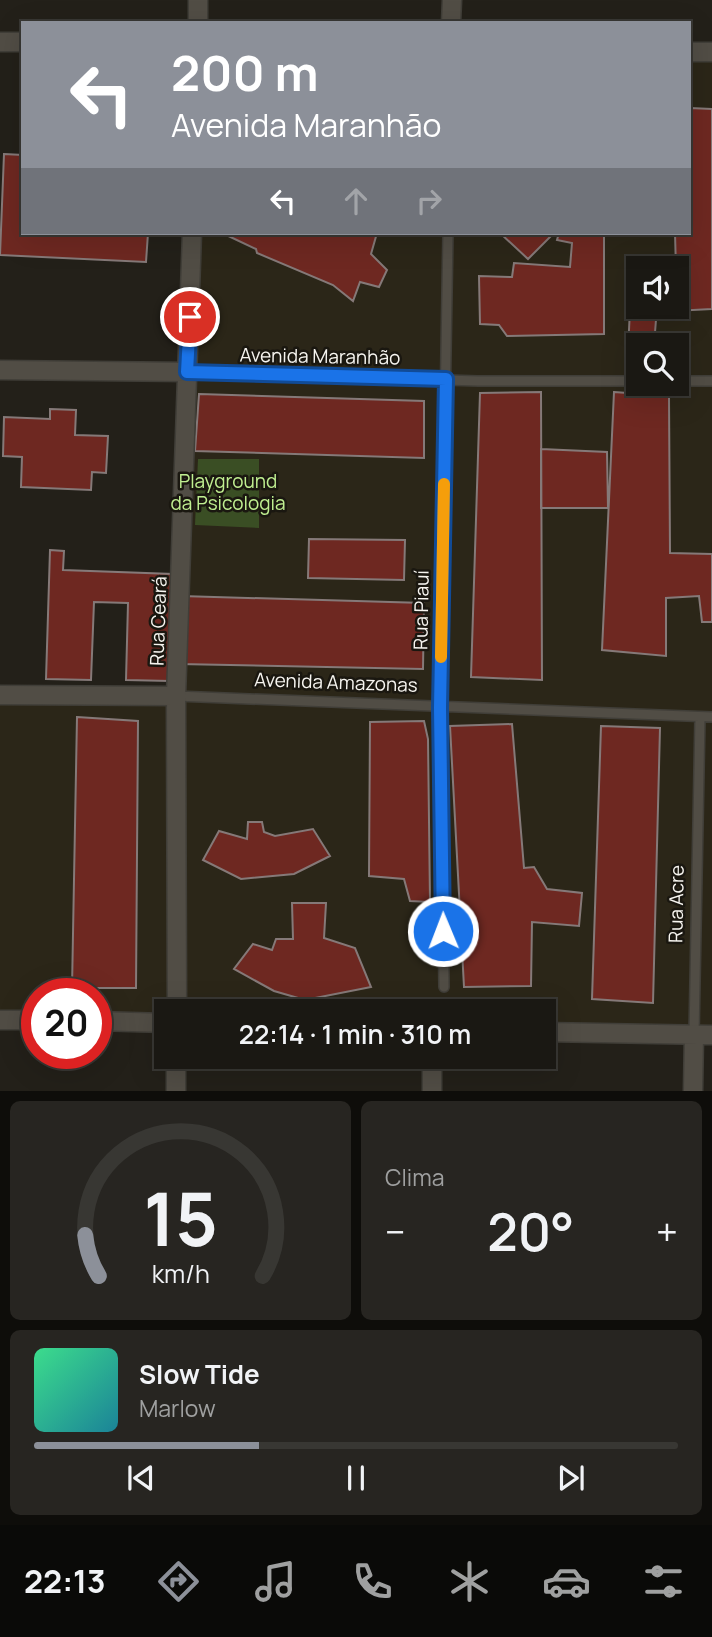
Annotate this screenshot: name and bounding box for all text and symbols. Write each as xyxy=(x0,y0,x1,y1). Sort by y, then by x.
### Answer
text: 200 m xyxy=(171,39,319,106)
icon: left xyxy=(56,49,147,140)
text: Avenida Maranhão xyxy=(171,103,442,147)
icon: left xyxy=(264,182,302,220)
icon: ahead xyxy=(337,182,375,220)
icon: right xyxy=(410,182,448,220)
map controls xyxy=(626,256,689,396)
button: sound xyxy=(626,256,689,319)
pin xyxy=(160,287,220,347)
icon: arrive xyxy=(171,298,209,336)
button: search xyxy=(626,333,689,396)
street label: Avenida Maranhão xyxy=(239,342,401,370)
park label: Playground da Psicologia xyxy=(171,468,285,516)
street label: Rua Piauí xyxy=(407,570,435,650)
street label: Rua Ceará xyxy=(143,576,173,666)
street label: Avenida Amazonas xyxy=(254,666,418,698)
street label: Rua Acre xyxy=(662,865,690,943)
position arrow xyxy=(406,894,480,968)
speed limit sign: 20 xyxy=(21,978,112,1069)
text: 22:14 · 1 min · 310 m xyxy=(239,1016,471,1052)
text: Clima xyxy=(385,1161,444,1193)
text: 15 xyxy=(143,1169,218,1269)
text: 20° xyxy=(487,1196,574,1267)
text: − xyxy=(385,1205,406,1257)
text: + xyxy=(656,1205,678,1257)
text: km/h xyxy=(151,1256,210,1291)
text: Slow Tide xyxy=(139,1356,260,1392)
text: Marlow xyxy=(139,1392,216,1424)
icon: previous xyxy=(122,1459,160,1497)
icon: pause xyxy=(337,1459,375,1497)
icon: next xyxy=(552,1459,590,1497)
icon: directions xyxy=(154,1557,203,1606)
icon: music xyxy=(251,1557,300,1606)
icon: phone xyxy=(348,1557,397,1606)
icon: climate xyxy=(445,1557,494,1606)
icon: car xyxy=(542,1557,591,1606)
icon: filters xyxy=(639,1557,688,1606)
text: 22:13 xyxy=(24,1559,106,1603)

